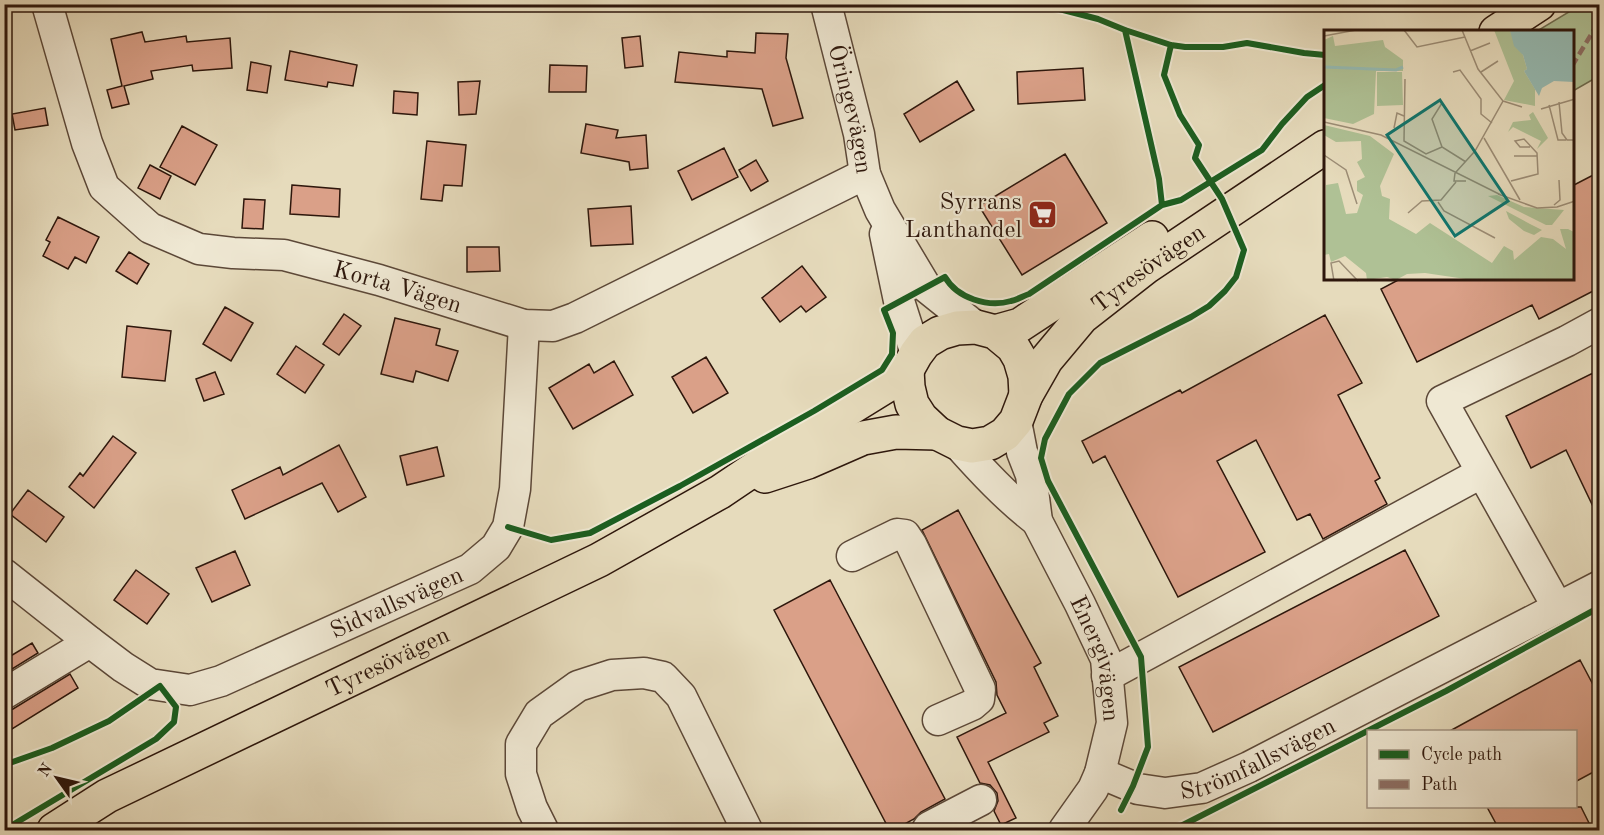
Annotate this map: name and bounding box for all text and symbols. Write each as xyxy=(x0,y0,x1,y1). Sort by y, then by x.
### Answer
inset map xyxy=(1324,30,1574,280)
street label: Öringevägen xyxy=(823,41,875,175)
place label: Syrrans Lanthandel xyxy=(905,191,1022,243)
supermarket icon: Syrrans Lanthandel xyxy=(1027,199,1059,231)
street label: Tyresövägen xyxy=(1088,221,1210,319)
street label: Korta Vägen xyxy=(330,258,464,319)
street label: Sidvallsvägen xyxy=(327,564,467,644)
street label: Energivägen xyxy=(1064,593,1122,723)
street label: Tyresövägen xyxy=(323,624,454,703)
street label: Strömfallsvägen xyxy=(1179,715,1340,805)
legend xyxy=(1367,730,1577,808)
text: Cycle path xyxy=(1421,746,1502,764)
north arrow xyxy=(27,748,87,808)
text: N xyxy=(36,761,57,780)
text: Path xyxy=(1421,776,1458,794)

